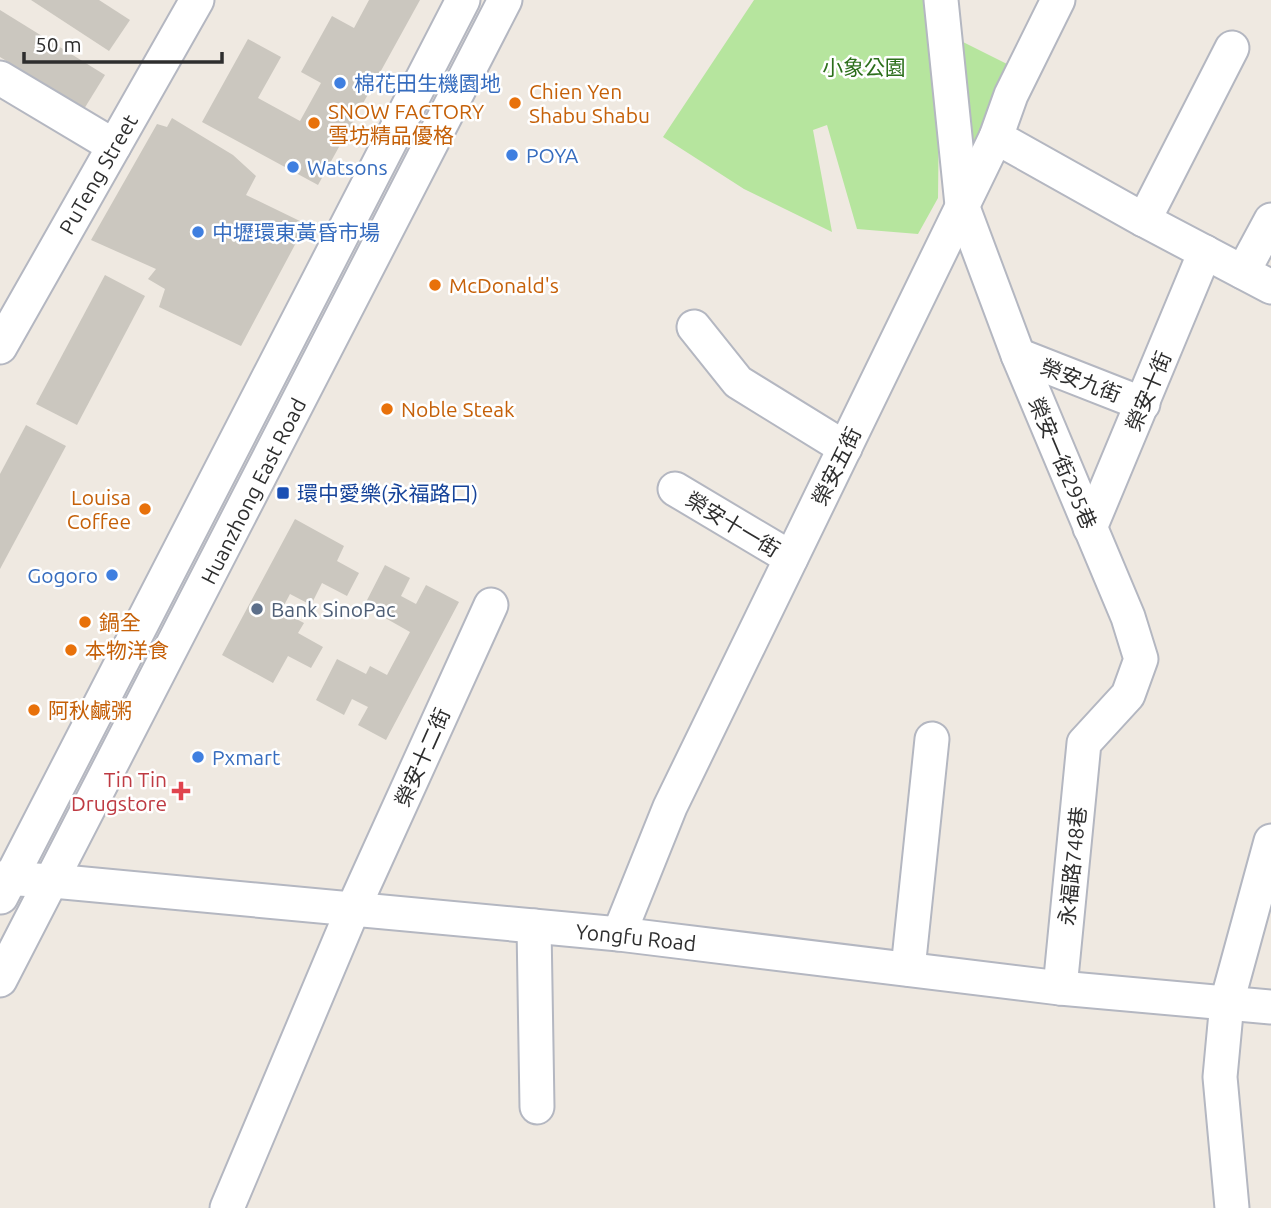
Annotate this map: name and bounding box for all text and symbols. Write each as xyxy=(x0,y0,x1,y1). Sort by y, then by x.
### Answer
scale bar xyxy=(24,21,222,65)
text: 50 m xyxy=(35,32,82,56)
park label: 小象公園 xyxy=(822,55,906,79)
place label: 棉花田生機園地 xyxy=(354,71,501,95)
marker: 棉花田生機園地 xyxy=(332,75,348,91)
place label: Chien Yen Shabu Shabu xyxy=(529,79,650,127)
marker: Chien Yen Shabu Shabu xyxy=(507,95,523,111)
place label: SNOW FACTORY 雪坊精品優格 xyxy=(328,99,484,147)
street label: PuTeng Street xyxy=(54,110,142,238)
marker: SNOW FACTORY 雪坊精品優格 xyxy=(306,115,322,131)
place label: POYA xyxy=(526,143,579,167)
marker: POYA xyxy=(504,147,520,163)
place label: Watsons xyxy=(307,155,388,179)
marker: Watsons xyxy=(285,159,301,175)
place label: 中壢環東黃昏市場 xyxy=(212,220,380,244)
marker: 中壢環東黃昏市場 xyxy=(190,224,206,240)
place label: McDonald's xyxy=(449,273,559,297)
marker: McDonald's xyxy=(427,277,443,293)
street label: 榮安十街 xyxy=(1121,348,1175,434)
street label: 榮安九街 xyxy=(1037,354,1125,406)
street label: Huanzhong East Road xyxy=(196,394,310,588)
street label: 榮安一街295巷 xyxy=(1024,394,1102,532)
place label: Noble Steak xyxy=(401,397,515,421)
marker: Noble Steak xyxy=(379,401,395,417)
street label: 榮安五街 xyxy=(807,423,865,509)
place label: 環中愛樂(永福路口) xyxy=(297,481,478,505)
place label: Louisa Coffee xyxy=(67,485,131,533)
marker: 環中愛樂(永福路口) xyxy=(275,485,291,501)
street label: 榮安十一街 xyxy=(682,487,784,561)
marker: Louisa Coffee xyxy=(137,501,153,517)
place label: Gogoro xyxy=(27,563,98,587)
marker: Gogoro xyxy=(104,567,120,583)
place label: Bank SinoPac xyxy=(271,597,396,621)
marker: Bank SinoPac xyxy=(249,601,265,617)
place label: 鍋全 xyxy=(99,610,141,634)
marker: 鍋全 xyxy=(77,614,93,630)
place label: 本物洋食 xyxy=(85,638,169,662)
marker: 本物洋食 xyxy=(63,642,79,658)
place label: 阿秋鹹粥 xyxy=(48,698,132,722)
marker: 阿秋鹹粥 xyxy=(26,702,42,718)
street label: 榮安十二街 xyxy=(390,704,454,810)
place label: Pxmart xyxy=(212,745,280,769)
marker: Pxmart xyxy=(190,749,206,765)
place label: Tin Tin Drugstore xyxy=(71,767,167,815)
marker: Tin Tin Drugstore xyxy=(173,783,189,799)
street label: 永福路748巷 xyxy=(1054,805,1090,927)
street label: Yongfu Road xyxy=(575,919,697,955)

